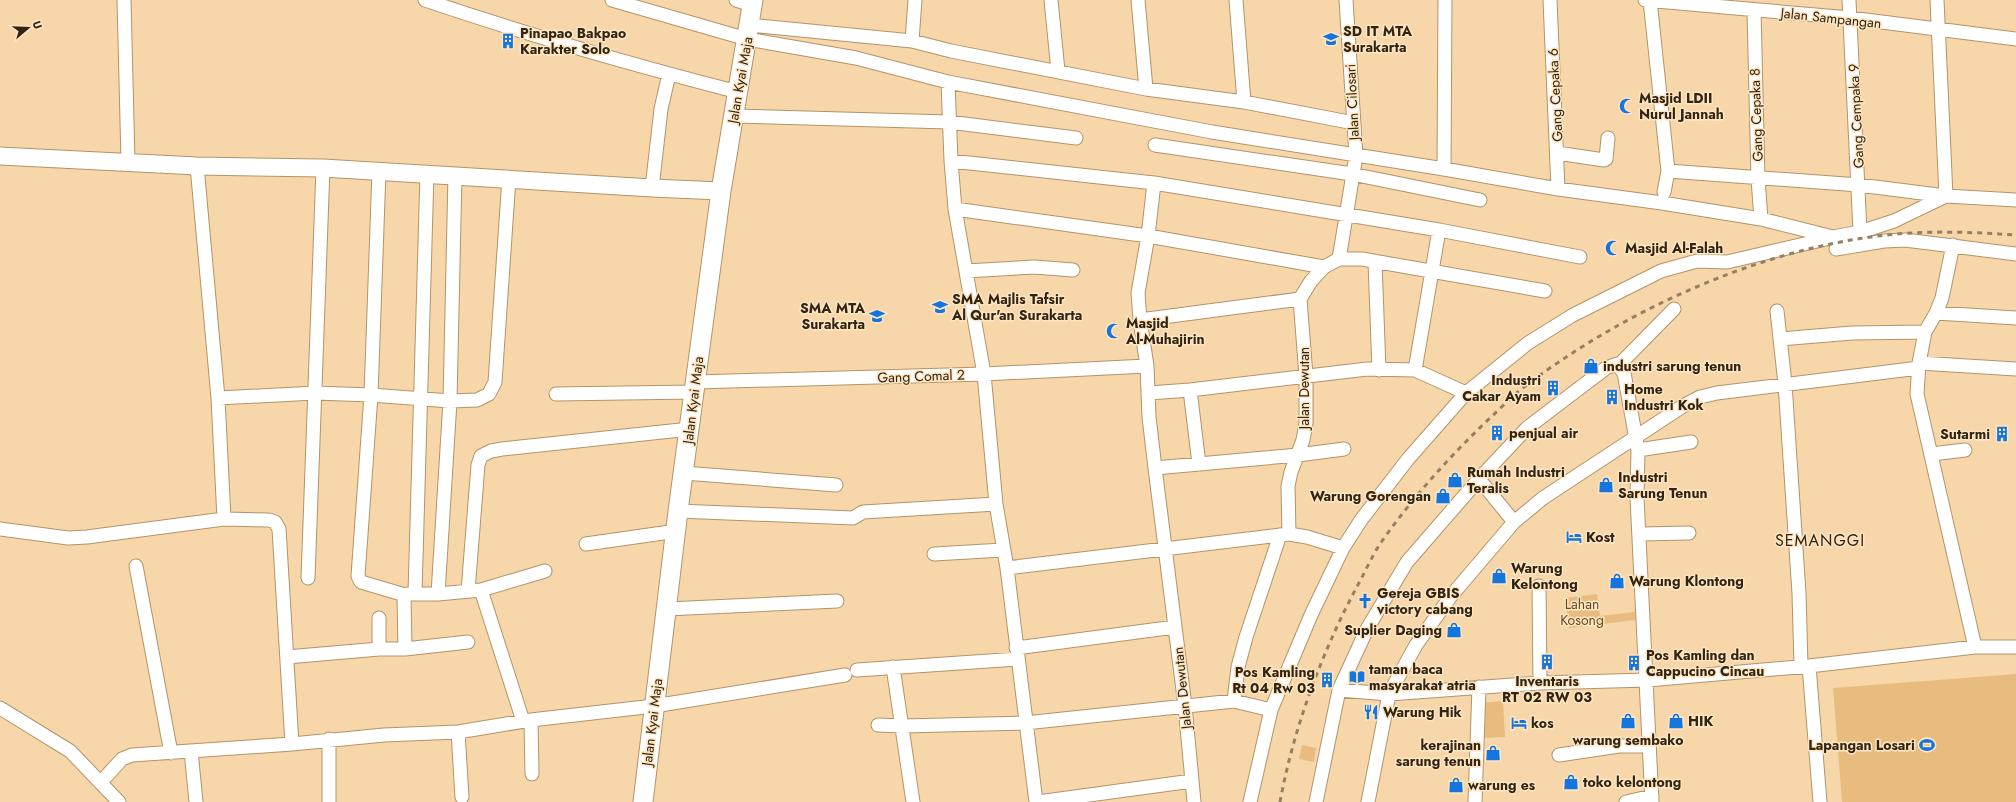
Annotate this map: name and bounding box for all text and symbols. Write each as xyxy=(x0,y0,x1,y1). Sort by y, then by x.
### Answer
street label: Jalan Sampangan xyxy=(1778,3,1882,33)
north arrow xyxy=(8,8,48,48)
text: U xyxy=(29,18,46,31)
place label: SD IT MTA Surakarta xyxy=(1343,21,1413,57)
place label: Pinapao Bakpao Karakter Solo xyxy=(520,23,626,59)
school or university icon: SD IT MTA Surakarta xyxy=(1322,30,1340,48)
building icon: Pinapao Bakpao Karakter Solo xyxy=(499,32,517,50)
street label: Jalan Kyai Maja xyxy=(722,35,757,127)
street label: Gang Cepaka 6 xyxy=(1543,48,1567,142)
street label: Jalan Cilosari xyxy=(1340,63,1364,143)
street label: Gang Cempaka 9 xyxy=(1843,63,1869,169)
street label: Gang Cepaka 8 xyxy=(1744,68,1768,162)
place label: Masjid LDII Nurul Jannah xyxy=(1639,88,1724,124)
mosque icon: Masjid LDII Nurul Jannah xyxy=(1618,97,1636,115)
place label: Masjid Al-Falah xyxy=(1625,238,1723,258)
mosque icon: Masjid Al-Falah xyxy=(1604,239,1622,257)
place label: SMA Majlis Tafsir Al Qur'an Surakarta xyxy=(951,289,1082,325)
place label: SMA MTA Surakarta xyxy=(800,298,866,334)
school or university icon: SMA Majlis Tafsir Al Qur'an Surakarta xyxy=(931,298,949,316)
school or university icon: SMA MTA Surakarta xyxy=(868,307,886,325)
place label: Masjid Al-Muhajirin xyxy=(1125,313,1205,349)
mosque icon: Masjid Al-Muhajirin xyxy=(1105,322,1123,340)
street label: Jalan Dewutan xyxy=(1294,347,1314,431)
street label: Jalan Kyai Maja xyxy=(677,355,708,447)
place label: industri sarung tenun xyxy=(1603,356,1741,376)
shop icon: industri sarung tenun xyxy=(1582,357,1600,375)
street label: Gang Comal 2 xyxy=(877,364,965,388)
place label: Industri Cakar Ayam xyxy=(1462,370,1541,406)
building icon: Industri Cakar Ayam xyxy=(1544,379,1562,397)
place label: Home Industri Kok xyxy=(1624,379,1704,415)
building icon: Home Industri Kok xyxy=(1603,388,1621,406)
place label: penjual air xyxy=(1509,423,1579,443)
building icon: penjual air xyxy=(1488,424,1506,442)
place label: Sutarmi xyxy=(1940,424,1990,444)
building icon: Sutarmi xyxy=(1993,425,2011,443)
place label: Rumah Industri Teralis xyxy=(1467,462,1565,498)
place label: Industri Sarung Tenun xyxy=(1618,467,1708,503)
shop icon: Rumah Industri Teralis xyxy=(1446,471,1464,489)
shop icon: Industri Sarung Tenun xyxy=(1597,476,1615,494)
place label: Warung Gorengan xyxy=(1310,486,1431,506)
shop icon: Warung Gorengan xyxy=(1434,487,1452,505)
place label: Kost xyxy=(1586,527,1615,547)
hotel icon: Kost xyxy=(1565,528,1583,546)
district label: SEMANGGI xyxy=(1775,529,1865,552)
place label: Warung Kelontong xyxy=(1511,558,1578,594)
shop icon: Warung Kelontong xyxy=(1490,567,1508,585)
place label: Warung Klontong xyxy=(1629,571,1744,591)
shop icon: Warung Klontong xyxy=(1608,572,1626,590)
place label: Gereja GBIS victory cabang xyxy=(1376,583,1473,619)
church icon: Gereja GBIS victory cabang xyxy=(1356,592,1374,610)
park label: Lahan Kosong xyxy=(1560,594,1604,630)
place label: Suplier Daging xyxy=(1344,620,1442,640)
shop icon: Suplier Daging xyxy=(1445,621,1463,639)
place label: Pos Kamling dan Cappucino Cincau xyxy=(1646,645,1764,681)
street label: Jalan Dewutan xyxy=(1168,646,1196,732)
building icon: Inventaris RT 02 RW 03 xyxy=(1538,653,1556,671)
building icon: Pos Kamling dan Cappucino Cincau xyxy=(1625,654,1643,672)
place label: taman baca masyarakat atria xyxy=(1369,659,1476,695)
place label: Pos Kamling Rt 04 Rw 03 xyxy=(1232,662,1315,698)
library icon: taman baca masyarakat atria xyxy=(1348,668,1366,686)
building icon: Pos Kamling Rt 04 Rw 03 xyxy=(1318,671,1336,689)
place label: Inventaris RT 02 RW 03 xyxy=(1502,671,1592,707)
street label: Jalan Kyai Maja xyxy=(636,677,667,769)
place label: Warung Hik xyxy=(1383,702,1462,722)
restaurant icon: Warung Hik xyxy=(1362,703,1380,721)
place label: HIK xyxy=(1688,711,1713,731)
shop icon: warung sembako xyxy=(1619,712,1637,730)
shop icon: HIK xyxy=(1667,712,1685,730)
place label: kos xyxy=(1531,713,1554,733)
hotel icon: kos xyxy=(1510,714,1528,732)
place label: warung sembako xyxy=(1572,730,1684,750)
place label: kerajinan sarung tenun xyxy=(1396,735,1481,771)
place label: Lapangan Losari xyxy=(1808,735,1915,755)
sports icon: Lapangan Losari xyxy=(1918,736,1936,754)
shop icon: kerajinan sarung tenun xyxy=(1484,744,1502,762)
place label: toko kelontong xyxy=(1583,772,1681,792)
shop icon: toko kelontong xyxy=(1562,773,1580,791)
place label: warung es xyxy=(1467,775,1536,795)
shop icon: warung es xyxy=(1447,776,1465,794)

